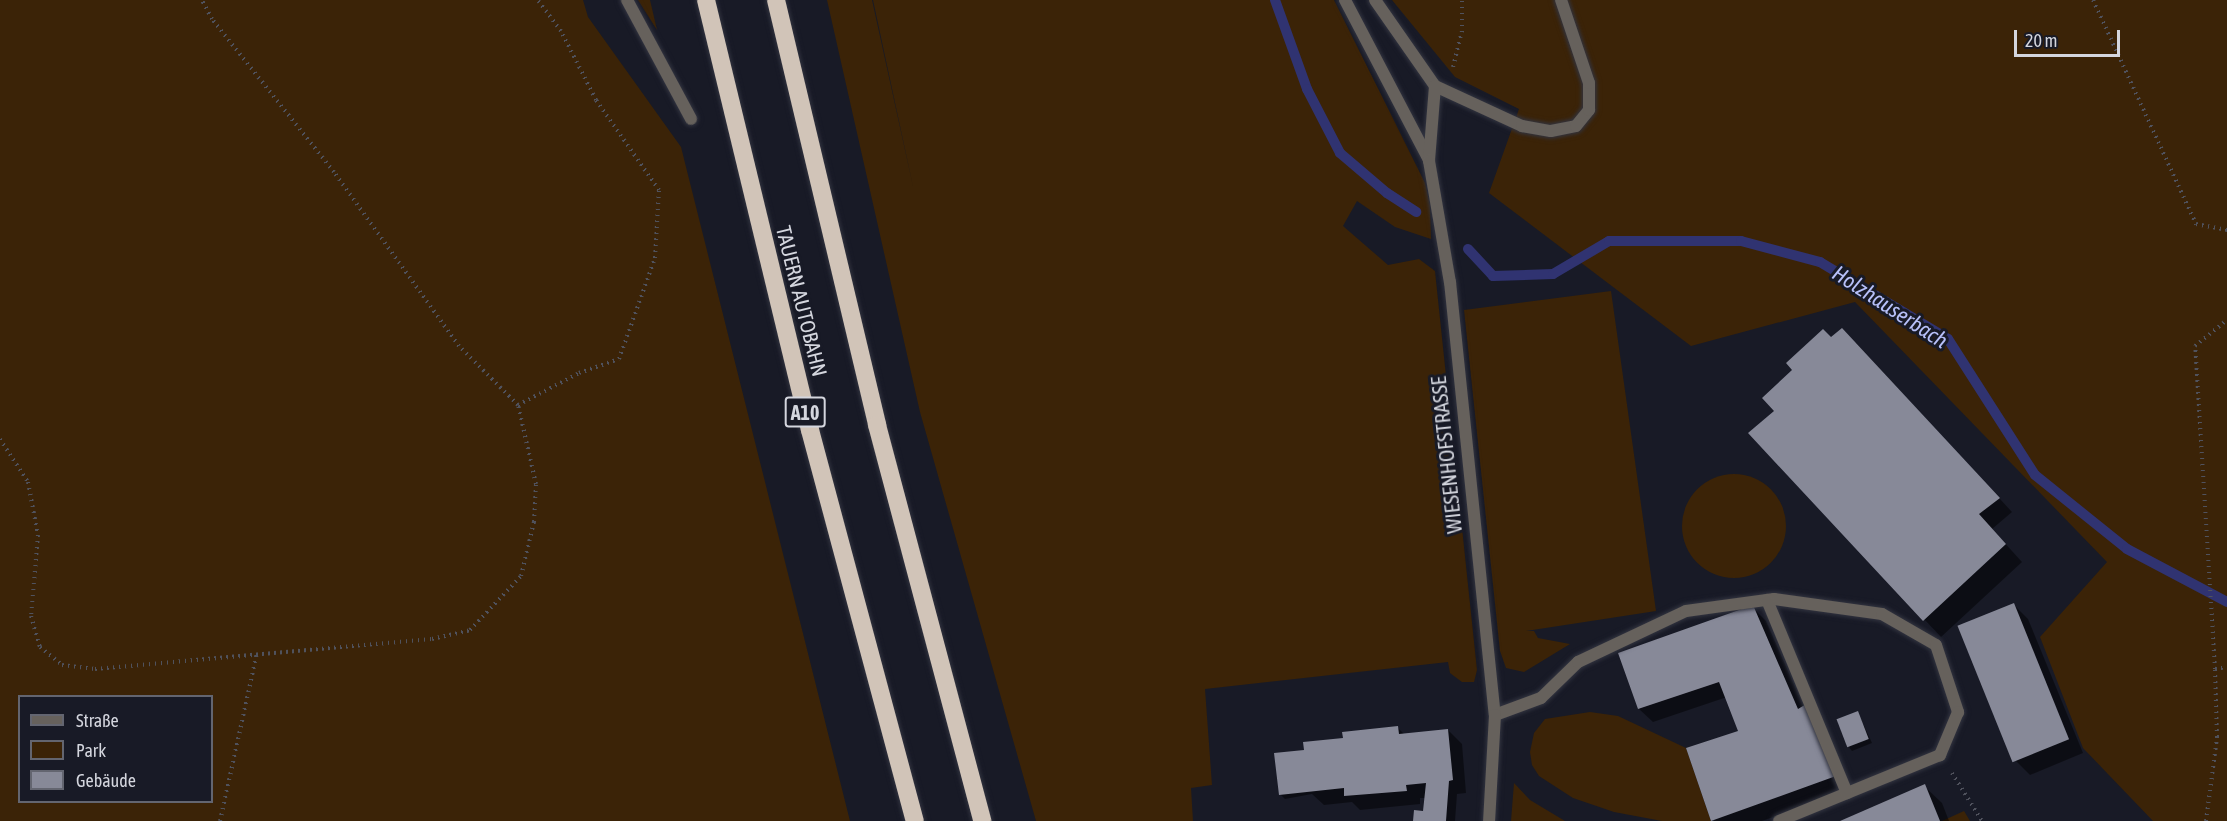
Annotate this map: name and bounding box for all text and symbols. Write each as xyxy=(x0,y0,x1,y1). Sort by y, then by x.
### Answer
scale bar xyxy=(2017,18,2124,56)
text: 20 m xyxy=(2025,30,2057,51)
street label: TAUERN AUTOBAHN xyxy=(771,223,833,379)
water label: Holzhauserbach xyxy=(1827,260,1953,354)
street label: WIESENHOFSTRASSE xyxy=(1425,375,1467,535)
road number: A10 xyxy=(784,395,826,429)
legend xyxy=(18,695,213,803)
text: Straße xyxy=(76,710,119,731)
text: Park xyxy=(76,740,106,761)
text: Gebäude xyxy=(76,770,136,791)

